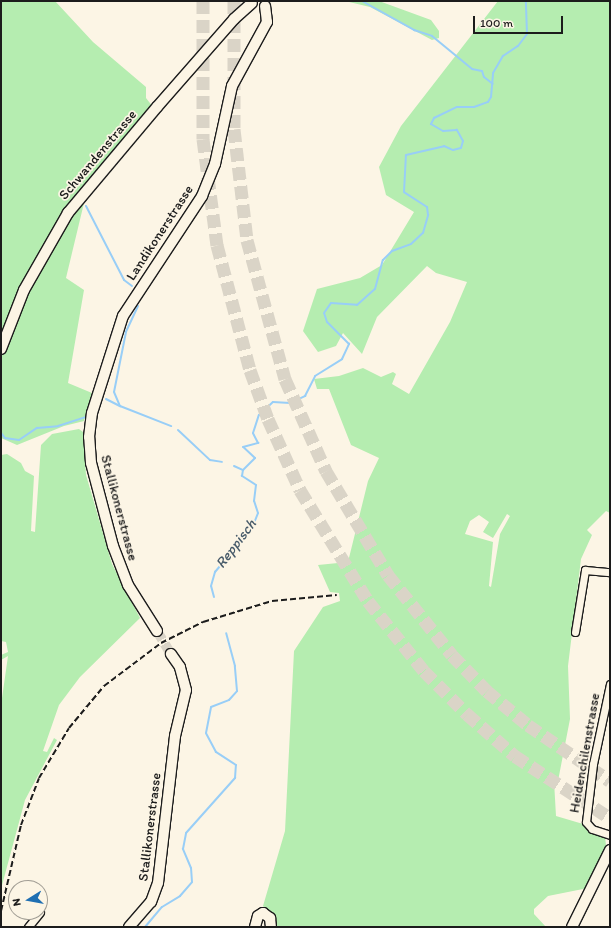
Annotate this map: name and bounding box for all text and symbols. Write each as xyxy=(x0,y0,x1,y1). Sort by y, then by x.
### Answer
scale bar xyxy=(475,8,565,34)
text: 100 m xyxy=(480,16,513,30)
street label: Schwandenstrasse xyxy=(56,107,140,203)
street label: Landikonerstrasse xyxy=(123,182,197,284)
street label: Stallikonerstrasse xyxy=(97,453,141,563)
water label: Reppisch xyxy=(212,516,260,572)
street label: Heidenchilenstrasse xyxy=(566,692,604,814)
street label: Stallikonerstrasse xyxy=(135,772,165,882)
north arrow xyxy=(8,880,48,920)
text: N xyxy=(10,897,24,907)

